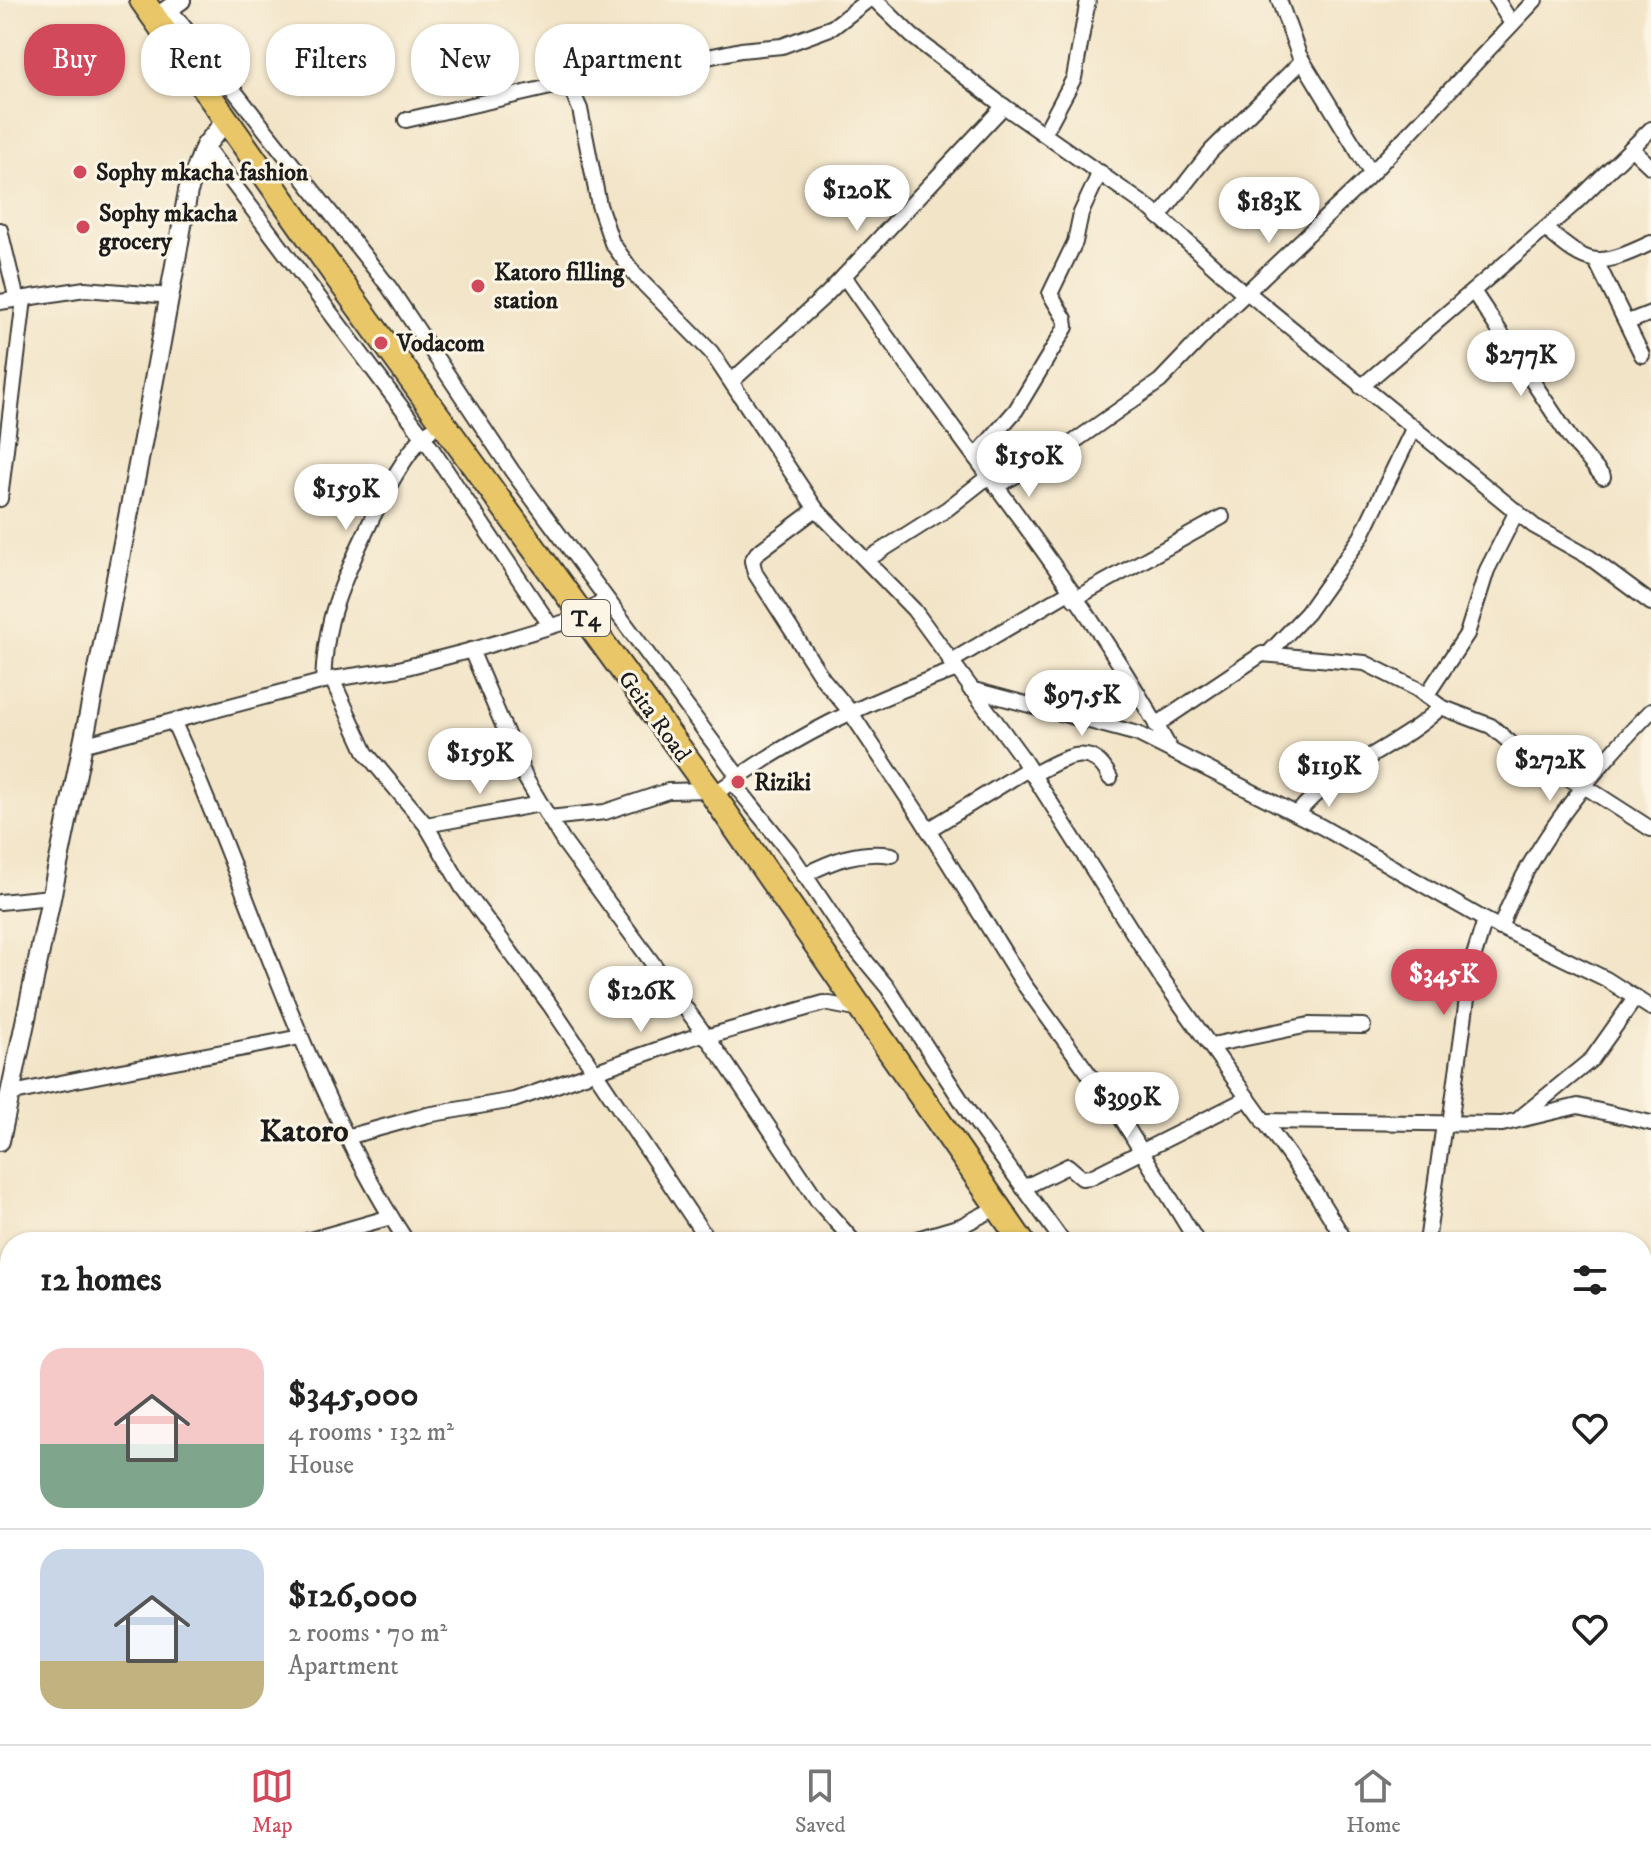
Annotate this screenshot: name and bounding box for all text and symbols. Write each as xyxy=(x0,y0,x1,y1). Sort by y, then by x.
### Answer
chip: Buy xyxy=(24,24,125,96)
chip: Rent xyxy=(141,24,250,96)
chip: Filters xyxy=(266,24,395,96)
chip: New xyxy=(411,24,519,96)
chip: Apartment xyxy=(535,24,710,96)
place label: Sophy mkacha fashion xyxy=(96,158,309,188)
marker: Sophy mkacha fashion xyxy=(71,163,89,181)
pin: $120K xyxy=(801,165,913,233)
text: $120K xyxy=(823,174,891,207)
pin: $183K xyxy=(1213,177,1325,245)
text: $183K xyxy=(1237,186,1301,219)
place label: Sophy mkacha grocery xyxy=(98,199,238,257)
marker: Sophy mkacha grocery xyxy=(74,218,92,236)
place label: Katoro filling station xyxy=(494,258,626,316)
marker: Katoro filling station xyxy=(469,277,487,295)
place label: Vodacom xyxy=(396,329,485,359)
pin: $277K xyxy=(1465,330,1577,398)
marker: Vodacom xyxy=(372,334,390,352)
text: $277K xyxy=(1485,339,1557,372)
pin: $150K xyxy=(973,431,1085,499)
text: $150K xyxy=(995,440,1063,473)
pin: $159K xyxy=(290,464,402,532)
text: $159K xyxy=(312,473,380,506)
road number: T4 xyxy=(562,600,610,636)
street label: Geita Road xyxy=(611,665,697,768)
pin: $97.5K xyxy=(1017,670,1147,738)
text: $97.5K xyxy=(1043,679,1121,712)
pin: $159K xyxy=(424,728,536,796)
pin: $272K xyxy=(1494,735,1606,803)
text: $159K xyxy=(446,737,514,770)
pin: $119K xyxy=(1273,741,1385,809)
text: $272K xyxy=(1514,744,1586,777)
text: $119K xyxy=(1297,750,1361,783)
place label: Riziki xyxy=(754,768,811,798)
marker: Riziki xyxy=(729,773,747,791)
pin: $345K xyxy=(1388,949,1500,1017)
text: $345K xyxy=(1409,958,1479,991)
pin: $126K xyxy=(585,966,697,1034)
text: $126K xyxy=(607,975,675,1008)
pin: $399K xyxy=(1071,1072,1183,1140)
text: $399K xyxy=(1093,1081,1161,1114)
district label: Katoro xyxy=(259,1112,349,1152)
icon: filters xyxy=(1568,1258,1612,1302)
text: 12 homes xyxy=(40,1259,162,1301)
text: $345,000 xyxy=(288,1374,419,1416)
icon: home xyxy=(104,1380,200,1476)
icon: heart xyxy=(1568,1406,1612,1450)
text: 4 rooms · 132 m² xyxy=(288,1416,454,1449)
text: House xyxy=(288,1449,354,1482)
text: $126,000 xyxy=(288,1575,417,1617)
icon: home xyxy=(104,1581,200,1677)
icon: heart xyxy=(1568,1607,1612,1651)
text: 2 rooms · 70 m² xyxy=(288,1617,447,1650)
text: Apartment xyxy=(288,1650,399,1683)
tab: Map xyxy=(250,1764,294,1839)
tab: Saved xyxy=(795,1764,846,1839)
tab: Home xyxy=(1346,1764,1401,1839)

